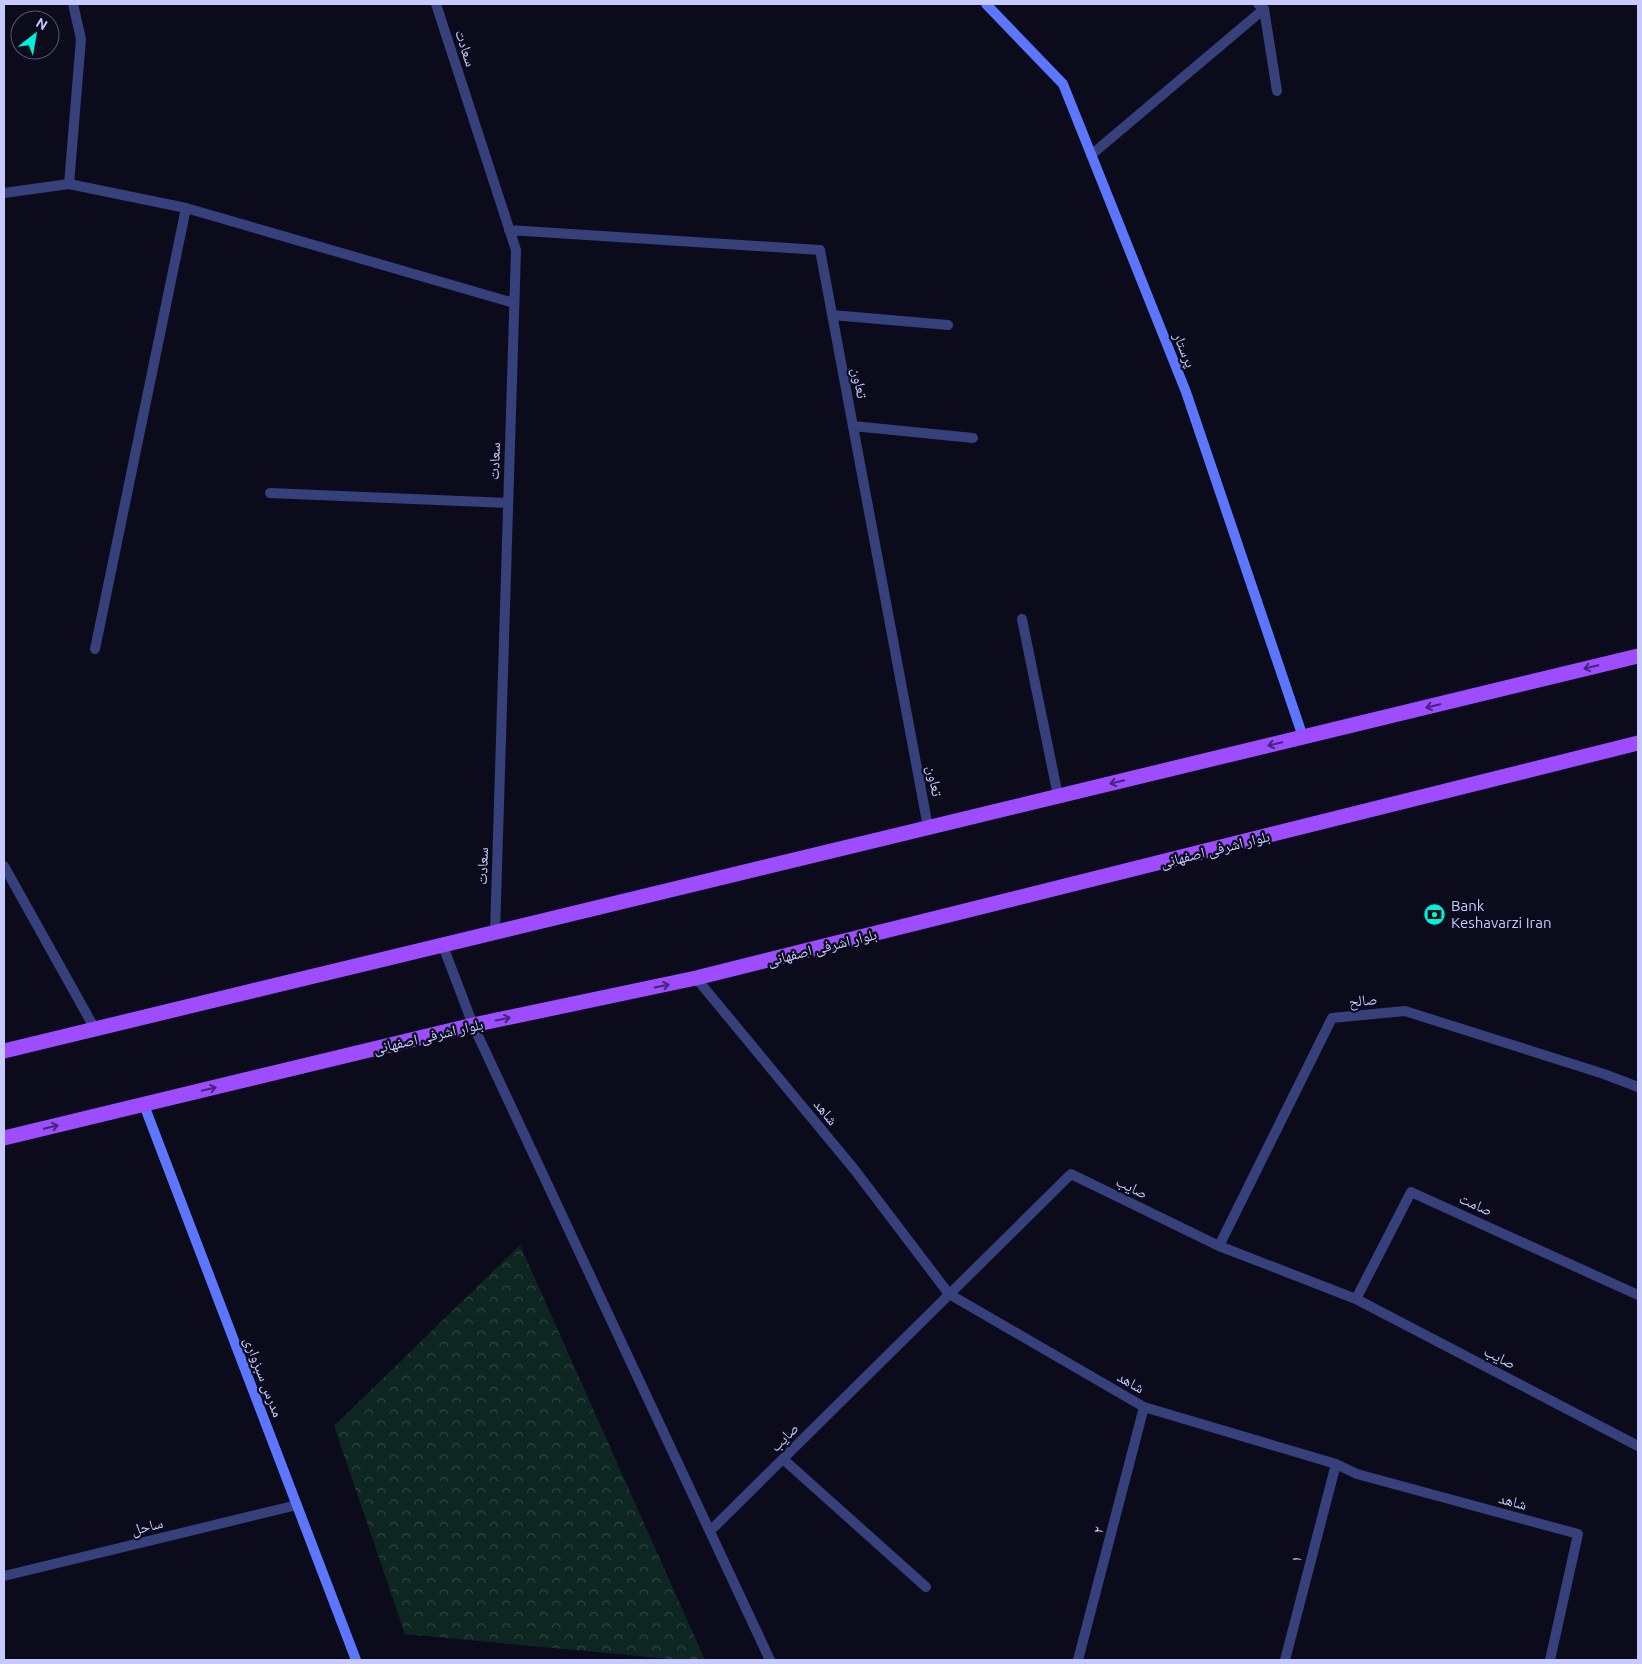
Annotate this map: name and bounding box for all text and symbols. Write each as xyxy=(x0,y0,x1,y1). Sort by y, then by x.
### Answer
north arrow xyxy=(10,10,60,60)
text: N xyxy=(33,14,50,33)
street label: سعادت xyxy=(452,27,480,69)
street label: پرستار xyxy=(1169,329,1200,370)
street label: تعاون xyxy=(847,366,871,401)
street label: سعادت xyxy=(485,442,503,480)
one-way arrow xyxy=(1583,663,1599,672)
one-way arrow xyxy=(1425,702,1441,711)
one-way arrow xyxy=(1268,740,1284,749)
street label: تعاون xyxy=(922,764,946,799)
one-way arrow xyxy=(1110,778,1126,787)
street label: بلوار اشرفی اصفهانی xyxy=(1158,827,1272,873)
street label: سعادت xyxy=(473,847,491,885)
place label: Bank Keshavarzi Iran xyxy=(1451,897,1551,931)
bank icon: Bank Keshavarzi Iran xyxy=(1423,902,1447,926)
street label: بلوار اشرفی اصفهانی xyxy=(765,925,879,971)
one-way arrow xyxy=(654,980,670,990)
street label: صالح xyxy=(1348,990,1378,1012)
one-way arrow xyxy=(495,1014,511,1023)
street label: بلوار اشرفی اصفهانی xyxy=(371,1015,485,1059)
one-way arrow xyxy=(201,1084,217,1093)
street label: شاهد xyxy=(810,1096,842,1128)
one-way arrow xyxy=(43,1122,59,1131)
street label: صایب xyxy=(1113,1172,1151,1202)
street label: صامت xyxy=(1457,1189,1495,1219)
street label: مدرس سبزواری xyxy=(239,1335,287,1420)
street label: صایب xyxy=(1481,1342,1519,1372)
street label: شاهد xyxy=(1114,1368,1148,1397)
street label: صایب xyxy=(766,1419,802,1455)
street label: شاهد xyxy=(1497,1489,1529,1513)
street label: ساحل xyxy=(129,1514,165,1540)
street label: ۲ xyxy=(1089,1524,1107,1535)
street label: ۱ xyxy=(1287,1554,1305,1564)

